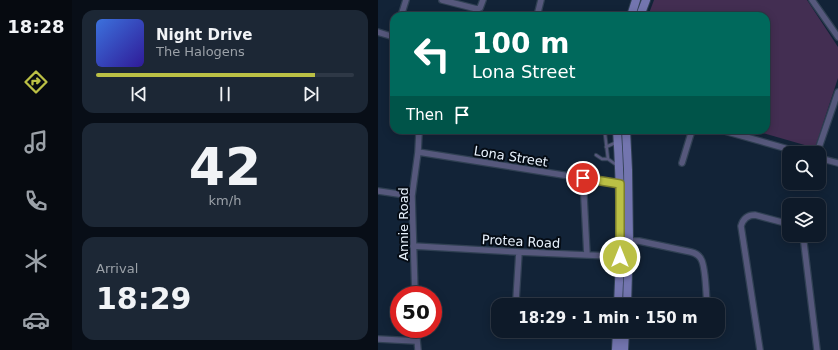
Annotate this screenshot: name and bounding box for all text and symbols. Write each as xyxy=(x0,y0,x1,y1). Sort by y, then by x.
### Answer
text: 18:28 xyxy=(7,16,65,37)
text: Night Drive xyxy=(156,26,252,44)
text: 100 m xyxy=(472,27,569,60)
icon: left xyxy=(406,28,458,80)
text: The Halogens xyxy=(156,44,245,59)
text: Lona Street xyxy=(472,61,576,82)
icon: directions xyxy=(22,68,50,96)
icon: previous xyxy=(128,83,150,105)
icon: pause xyxy=(214,83,236,105)
icon: next xyxy=(300,83,322,105)
icon: arrive xyxy=(451,104,473,126)
text: Then xyxy=(406,106,443,124)
icon: music xyxy=(22,128,50,156)
text: 42 xyxy=(189,137,261,197)
street label: Lona Street xyxy=(473,143,549,170)
map controls xyxy=(782,146,826,242)
button: search xyxy=(782,146,826,190)
pin xyxy=(566,161,600,195)
icon: arrive xyxy=(572,167,594,189)
icon: phone xyxy=(22,187,50,215)
street label: Annie Road xyxy=(396,187,411,261)
text: km/h xyxy=(209,193,241,208)
button: layers xyxy=(782,198,826,242)
street label: Protea Road xyxy=(481,232,561,251)
position arrow xyxy=(599,236,641,278)
icon: climate xyxy=(22,247,50,275)
text: Arrival xyxy=(96,261,138,276)
text: 18:29 xyxy=(96,281,192,316)
speed limit sign: 50 xyxy=(390,286,442,338)
icon: car xyxy=(22,306,50,334)
text: 18:29 · 1 min · 150 m xyxy=(518,309,698,327)

